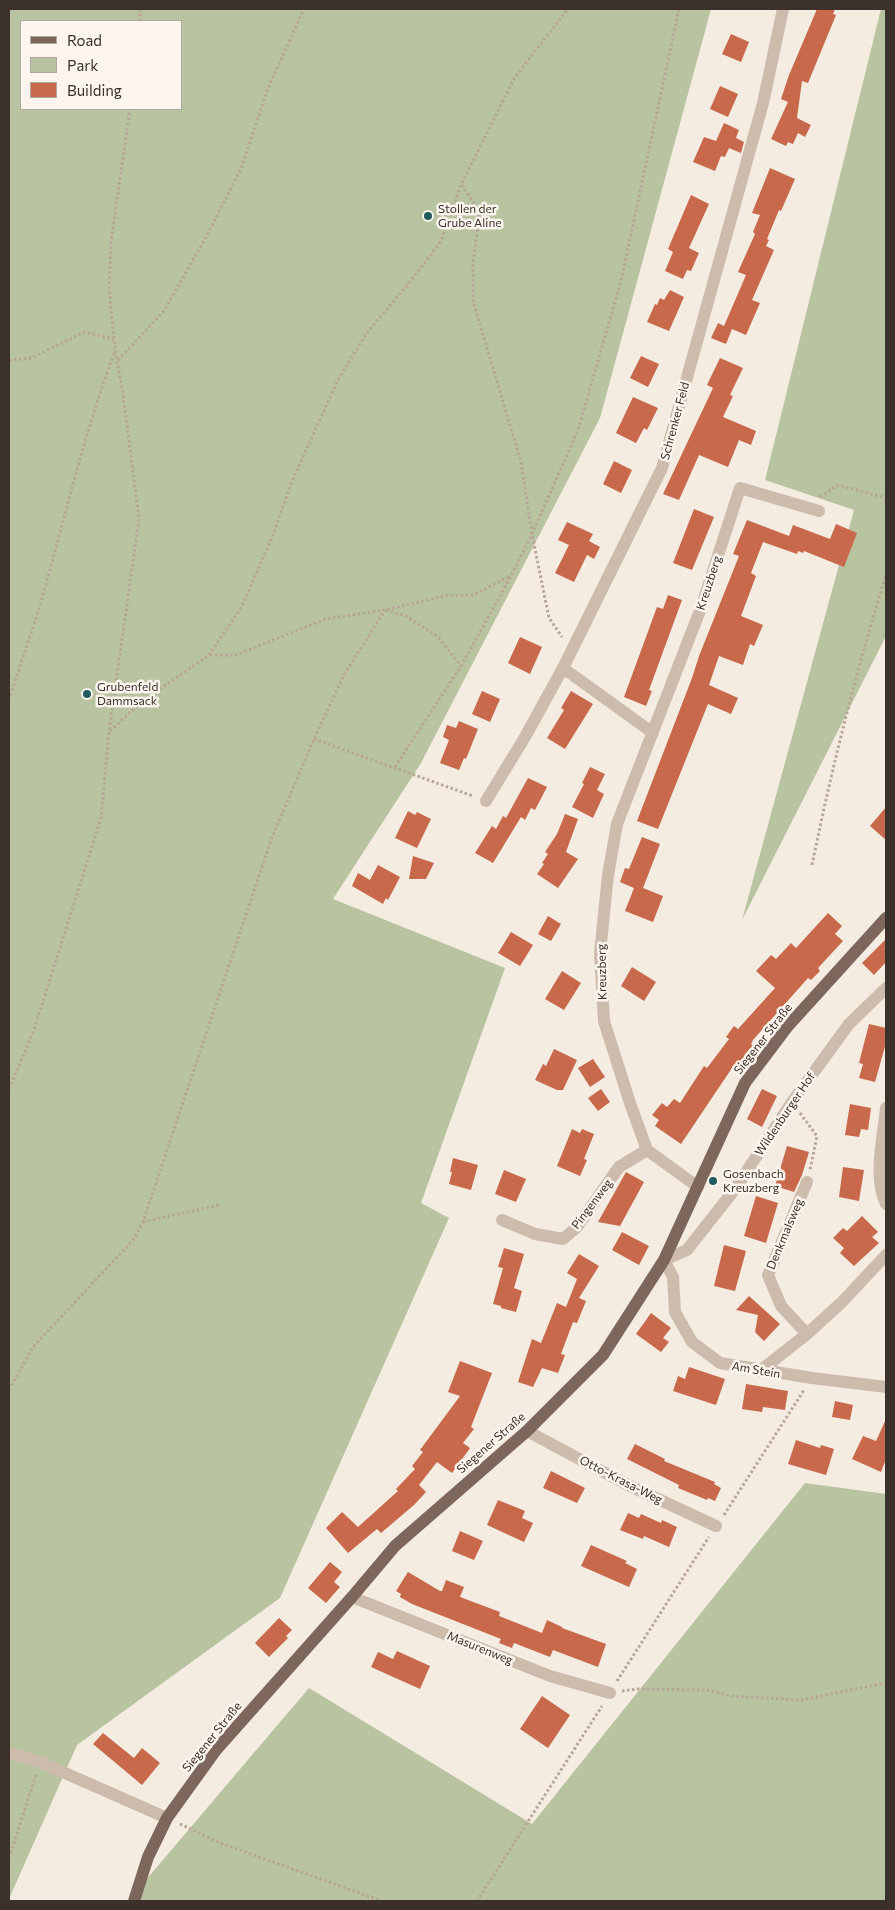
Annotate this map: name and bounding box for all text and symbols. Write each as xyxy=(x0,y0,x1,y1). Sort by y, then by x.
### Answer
legend xyxy=(20,20,182,110)
text: Road xyxy=(67,31,102,49)
text: Park xyxy=(67,56,98,74)
text: Building xyxy=(67,81,122,99)
place label: Stollen der Grube Aline xyxy=(438,202,502,230)
marker: Stollen der Grube Aline xyxy=(422,210,434,222)
street label: Schrenker Feld xyxy=(658,380,692,462)
street label: Kreuzberg xyxy=(693,554,725,612)
place label: Grubenfeld Dammsack xyxy=(97,680,158,708)
marker: Grubenfeld Dammsack xyxy=(81,688,93,700)
street label: Kreuzberg xyxy=(594,944,610,1000)
street label: Siegener Straße xyxy=(731,1001,795,1077)
street label: Wildenburger Hof xyxy=(752,1069,818,1159)
place label: Gosenbach Kreuzberg xyxy=(723,1167,784,1195)
marker: Gosenbach Kreuzberg xyxy=(707,1175,719,1187)
street label: Pingenweg xyxy=(568,1176,616,1232)
street label: Denkmalsweg xyxy=(764,1196,806,1272)
street label: Am Stein xyxy=(731,1359,781,1381)
street label: Siegener Straße xyxy=(454,1409,528,1477)
street label: Otto-Krasa-Weg xyxy=(577,1453,665,1507)
street label: Masurenweg xyxy=(445,1628,515,1668)
street label: Siegener Straße xyxy=(179,1699,245,1775)

